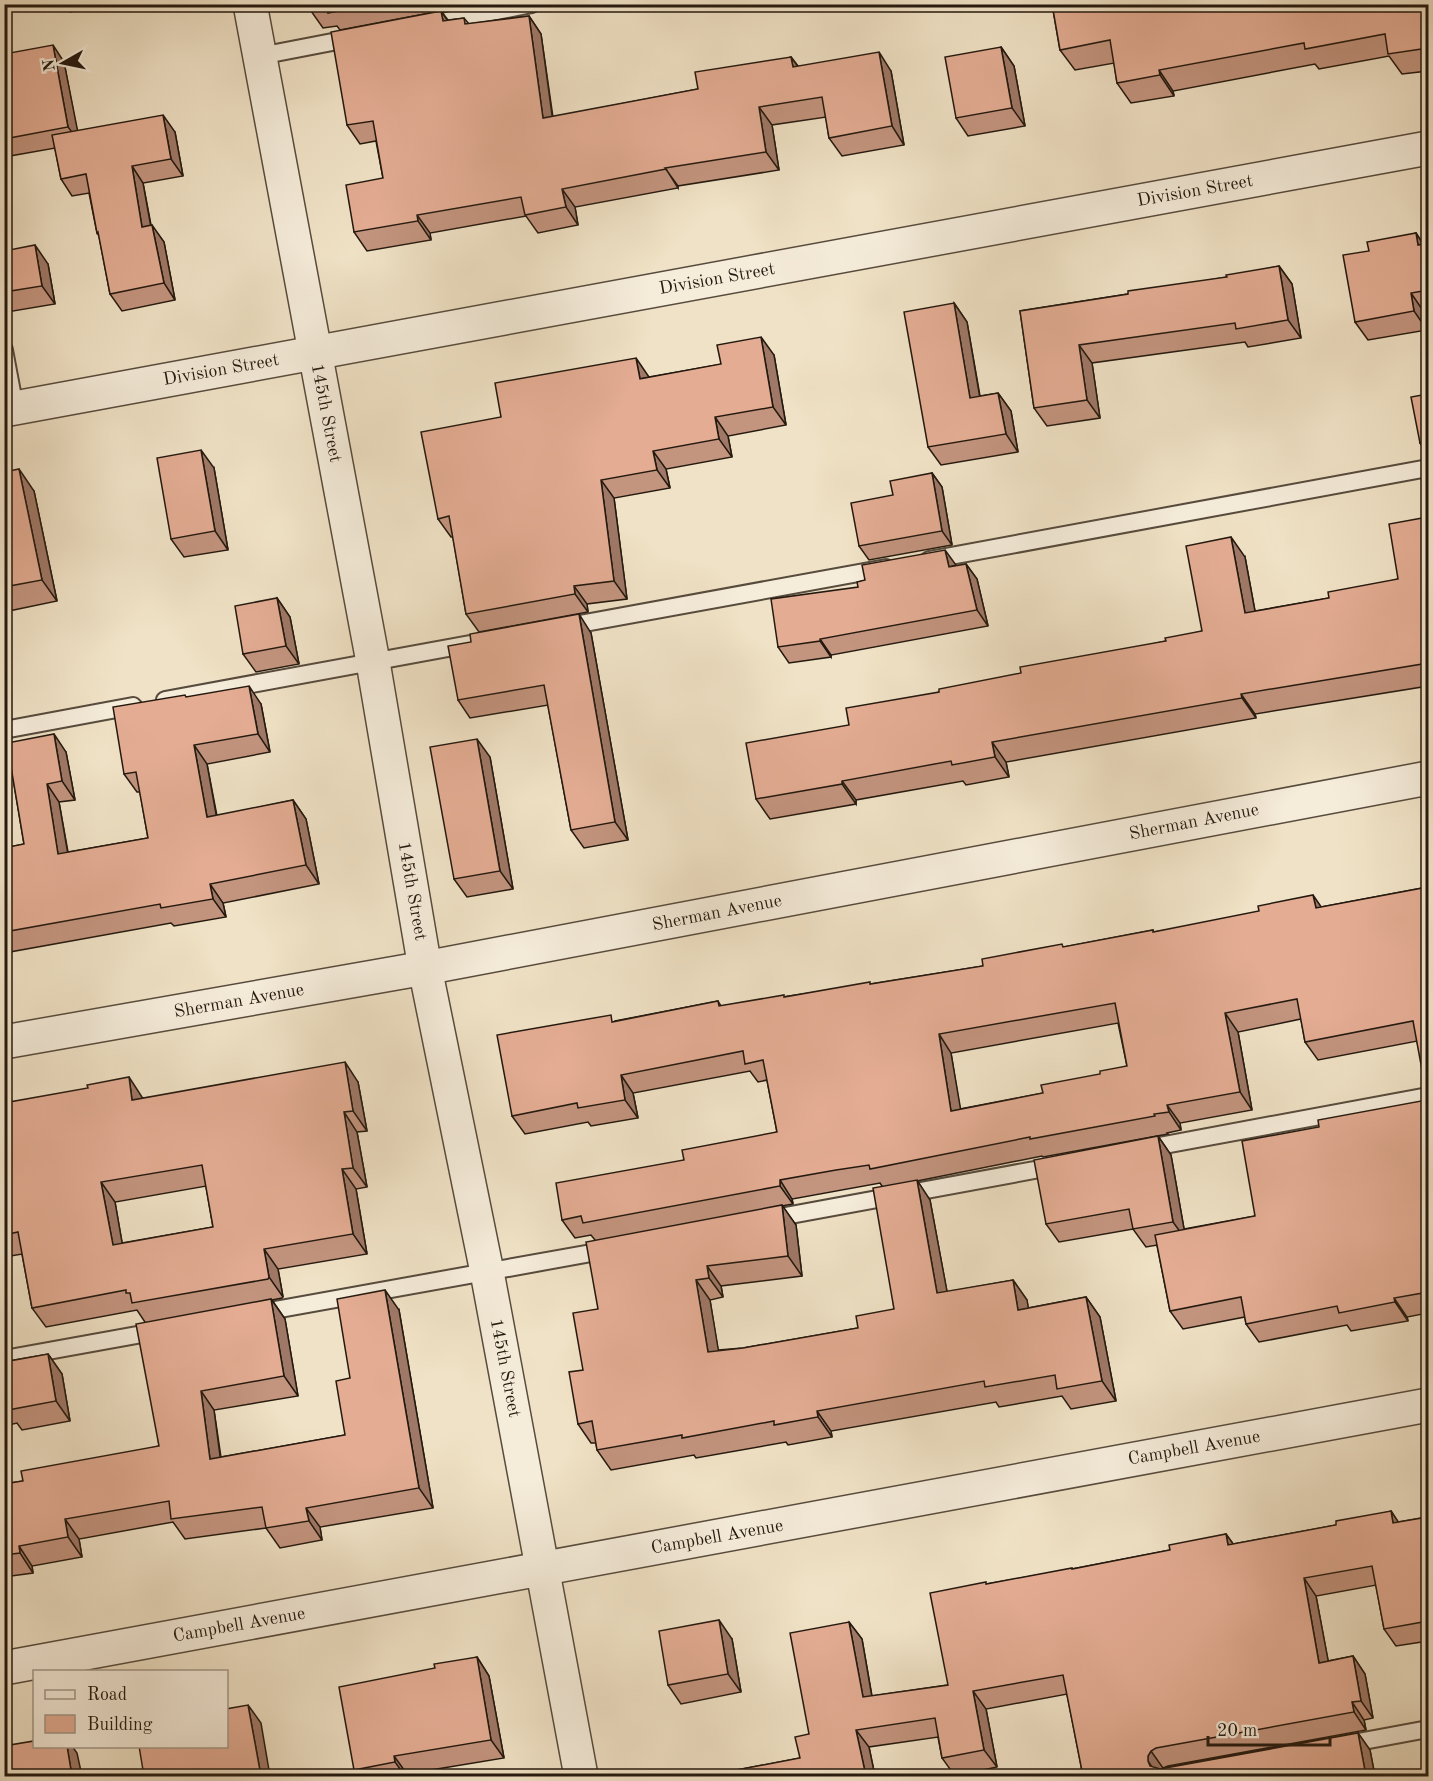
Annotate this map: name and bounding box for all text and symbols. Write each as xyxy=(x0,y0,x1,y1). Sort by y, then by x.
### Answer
north arrow xyxy=(33,33,93,93)
text: N xyxy=(41,57,59,72)
street label: Division Street xyxy=(1136,172,1254,210)
street label: Division Street xyxy=(658,260,776,298)
street label: Division Street xyxy=(162,351,280,389)
street label: 145th Street xyxy=(308,362,344,464)
street label: Sherman Avenue xyxy=(1128,801,1260,843)
street label: 145th Street xyxy=(394,840,430,942)
street label: Sherman Avenue xyxy=(651,892,783,934)
street label: Sherman Avenue xyxy=(173,981,305,1021)
street label: 145th Street xyxy=(487,1317,523,1419)
street label: Campbell Avenue xyxy=(1126,1428,1262,1468)
street label: Campbell Avenue xyxy=(649,1517,785,1557)
street label: Campbell Avenue xyxy=(171,1605,307,1645)
legend xyxy=(33,1670,228,1748)
text: Road xyxy=(87,1686,127,1704)
scale bar xyxy=(1208,1709,1330,1747)
text: Building xyxy=(87,1716,153,1734)
text: 20 m xyxy=(1217,1722,1257,1740)

